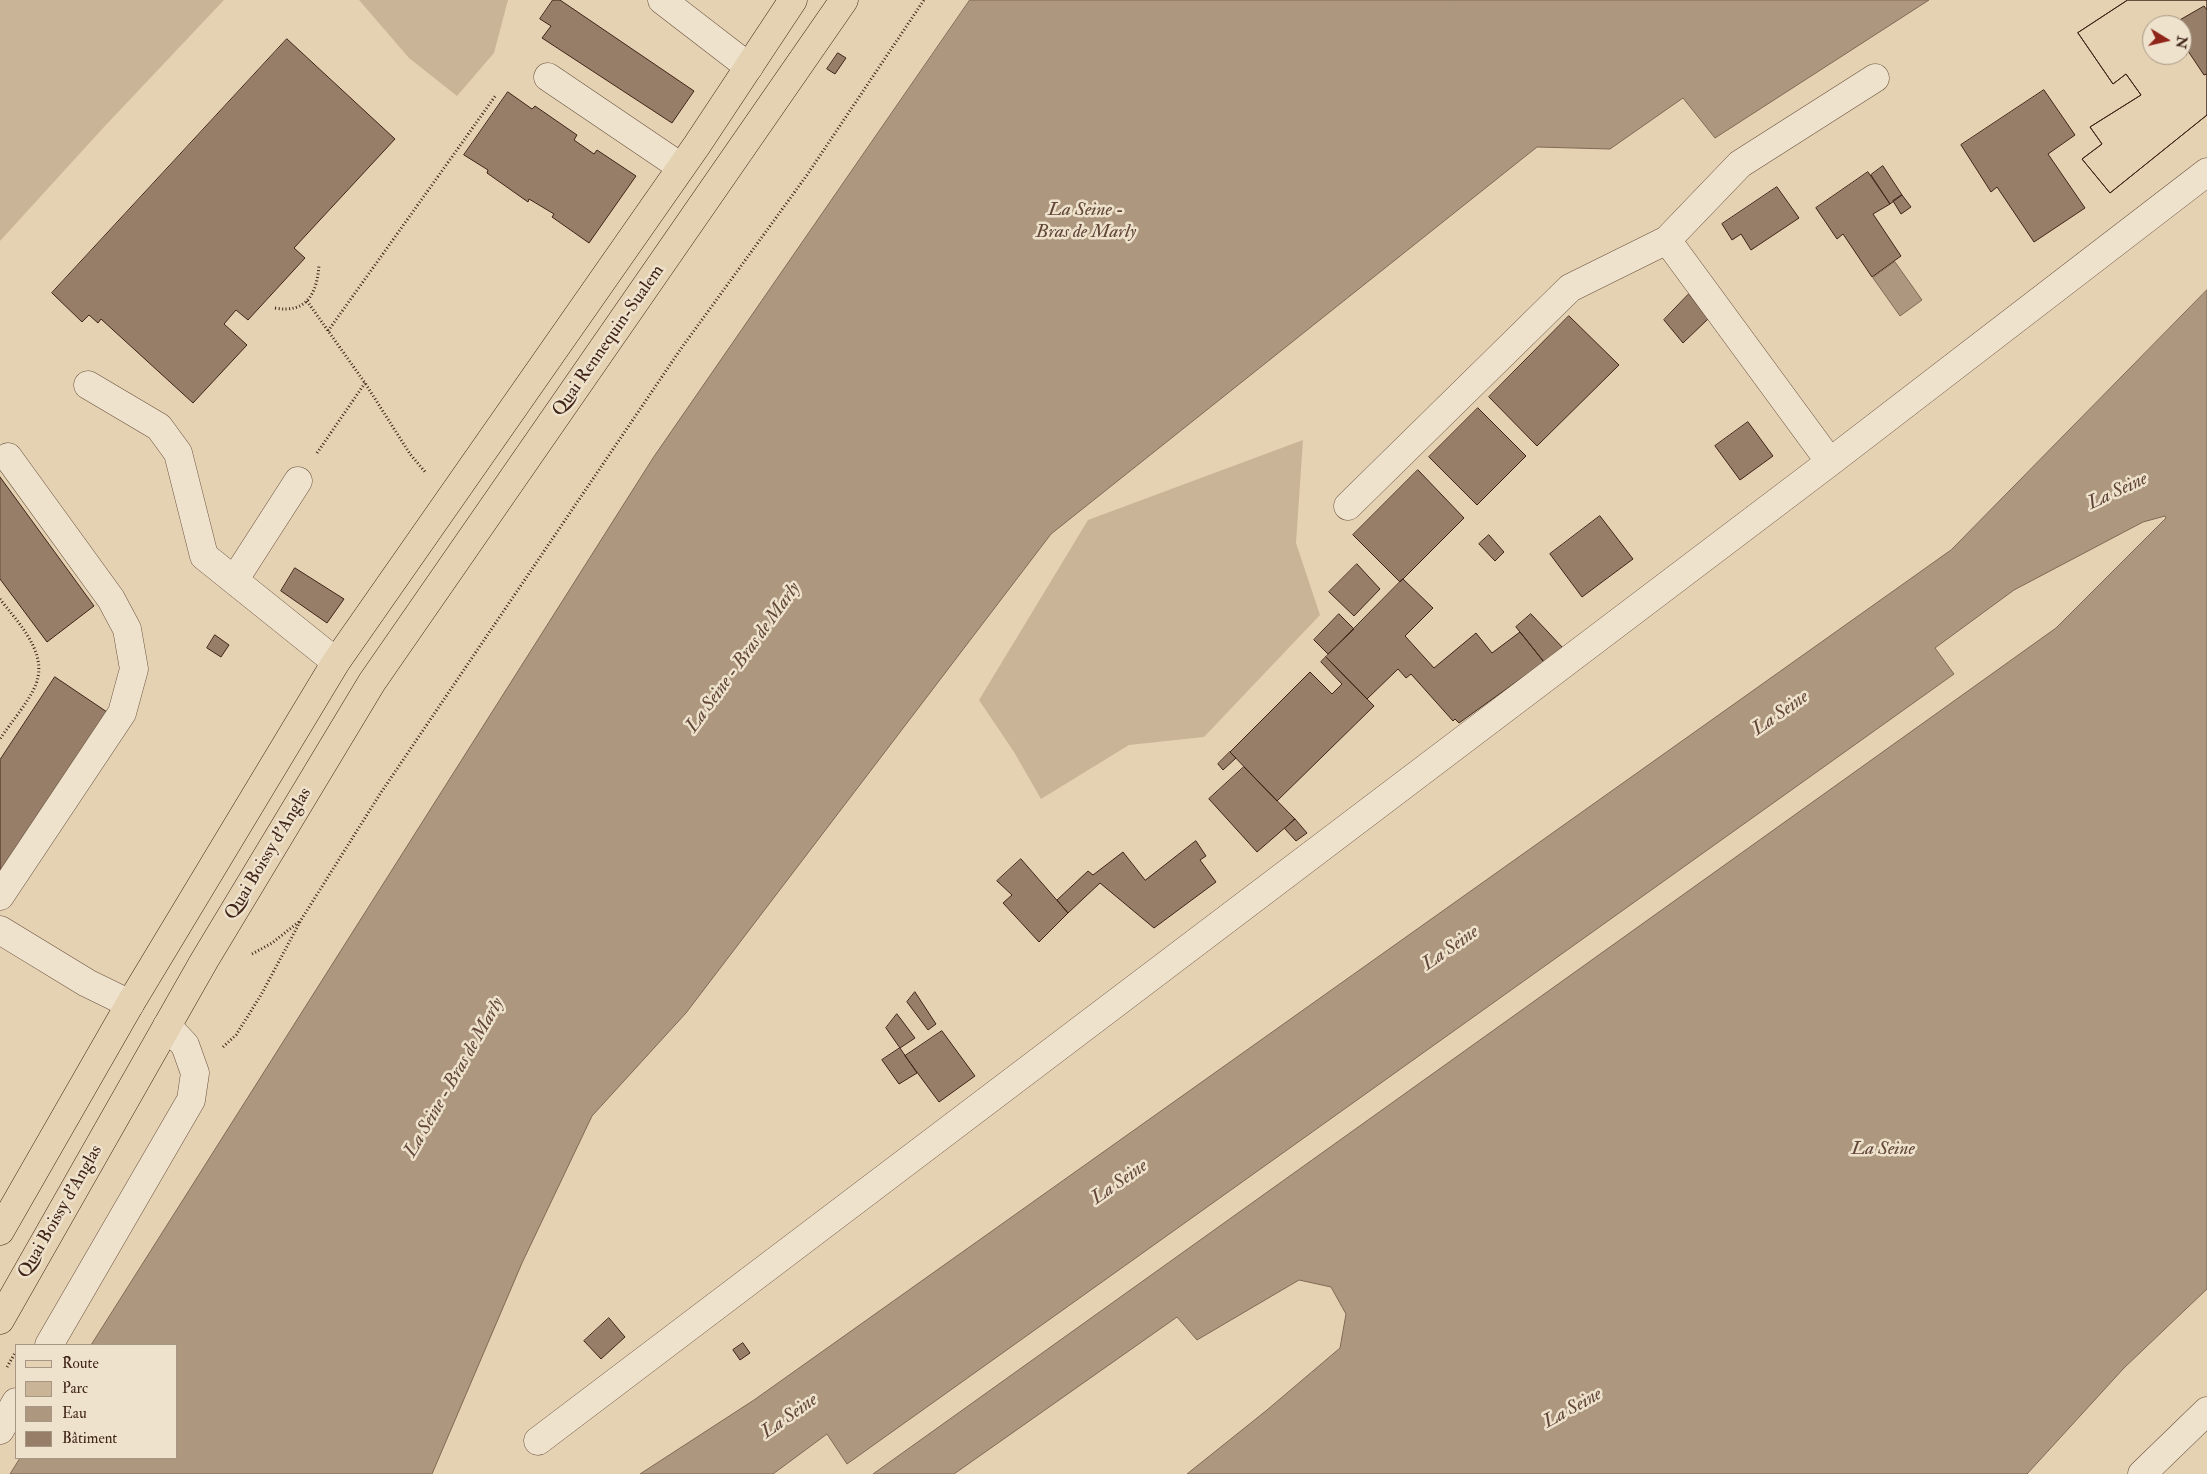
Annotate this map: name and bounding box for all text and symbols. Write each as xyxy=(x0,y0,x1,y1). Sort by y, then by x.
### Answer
north arrow xyxy=(2142,15,2192,65)
text: N xyxy=(2172,35,2191,50)
water label: La Seine - Bras de Marly xyxy=(1036,200,1136,244)
street label: Quai Rennequin-Sualem xyxy=(549,261,669,421)
water label: La Seine xyxy=(2084,468,2152,516)
water label: La Seine - Bras de Marly xyxy=(682,578,806,738)
water label: La Seine xyxy=(1748,686,1814,742)
street label: Quai Boissy d'Anglas xyxy=(221,784,317,924)
water label: La Seine xyxy=(1418,921,1484,977)
water label: La Seine - Bras de Marly xyxy=(400,994,510,1162)
water label: La Seine xyxy=(1851,1139,1915,1161)
street label: Quai Boissy d'Anglas xyxy=(14,1142,108,1282)
water label: La Seine xyxy=(1087,1155,1153,1211)
legend xyxy=(15,1344,178,1459)
text: Route xyxy=(62,1354,99,1373)
text: Parc xyxy=(62,1379,88,1398)
water label: La Seine xyxy=(1540,1384,1606,1434)
water label: La Seine xyxy=(757,1389,823,1445)
text: Eau xyxy=(62,1404,87,1423)
text: Bâtiment xyxy=(62,1429,117,1448)

